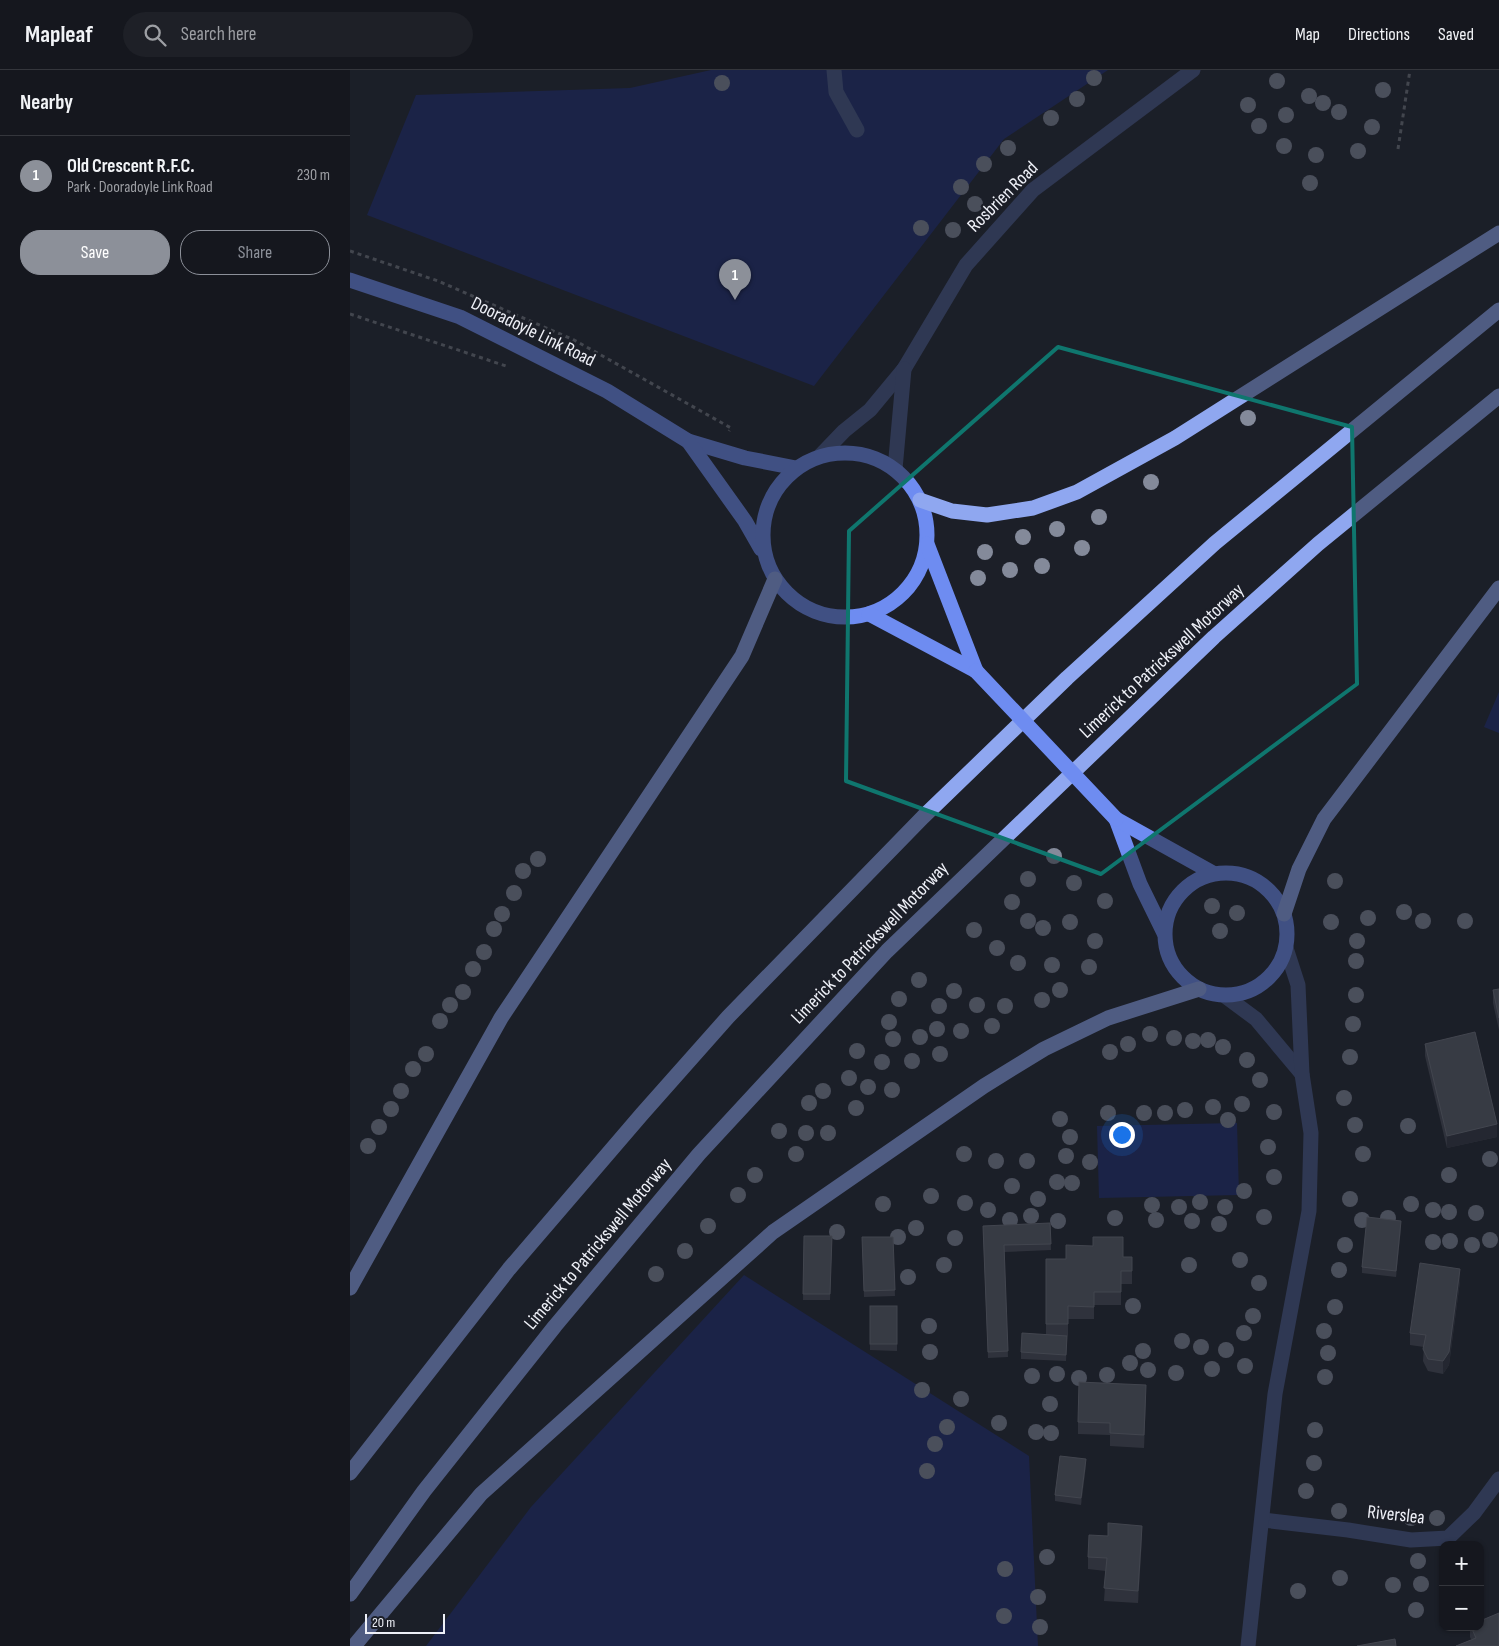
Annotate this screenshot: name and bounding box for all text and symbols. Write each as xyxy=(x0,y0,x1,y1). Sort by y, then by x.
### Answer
search box xyxy=(123,12,473,57)
text: Mapleaf xyxy=(25,20,93,49)
icon: search xyxy=(141,21,169,49)
text: Search here xyxy=(181,23,256,46)
text: Map xyxy=(1295,24,1320,45)
text: Directions xyxy=(1348,24,1410,45)
text: Saved xyxy=(1438,24,1474,45)
text: Nearby xyxy=(20,90,73,115)
text: Old Crescent R.F.C. xyxy=(67,155,195,178)
street label: Rosbrien Road xyxy=(963,157,1043,237)
text: 1 xyxy=(33,166,39,185)
text: 230 m xyxy=(297,166,330,185)
text: Park · Dooradoyle Link Road xyxy=(67,178,213,197)
button: Save xyxy=(20,230,170,275)
button: Share xyxy=(180,230,330,275)
pin: 1 xyxy=(719,259,751,300)
street label: Dooradoyle Link Road xyxy=(467,292,599,372)
street label: Limerick to Patrickswell Motorway xyxy=(1075,578,1250,743)
street label: Limerick to Patrickswell Motorway xyxy=(786,857,954,1029)
your location xyxy=(1109,1122,1135,1148)
street label: Limerick to Patrickswell Motorway xyxy=(520,1153,677,1334)
street label: Riverslea xyxy=(1366,1501,1426,1529)
map controls xyxy=(1439,1541,1484,1631)
button: + xyxy=(1439,1541,1484,1586)
button: − xyxy=(1439,1586,1484,1631)
scale bar xyxy=(365,1611,445,1634)
text: 20 m xyxy=(372,1614,395,1631)

